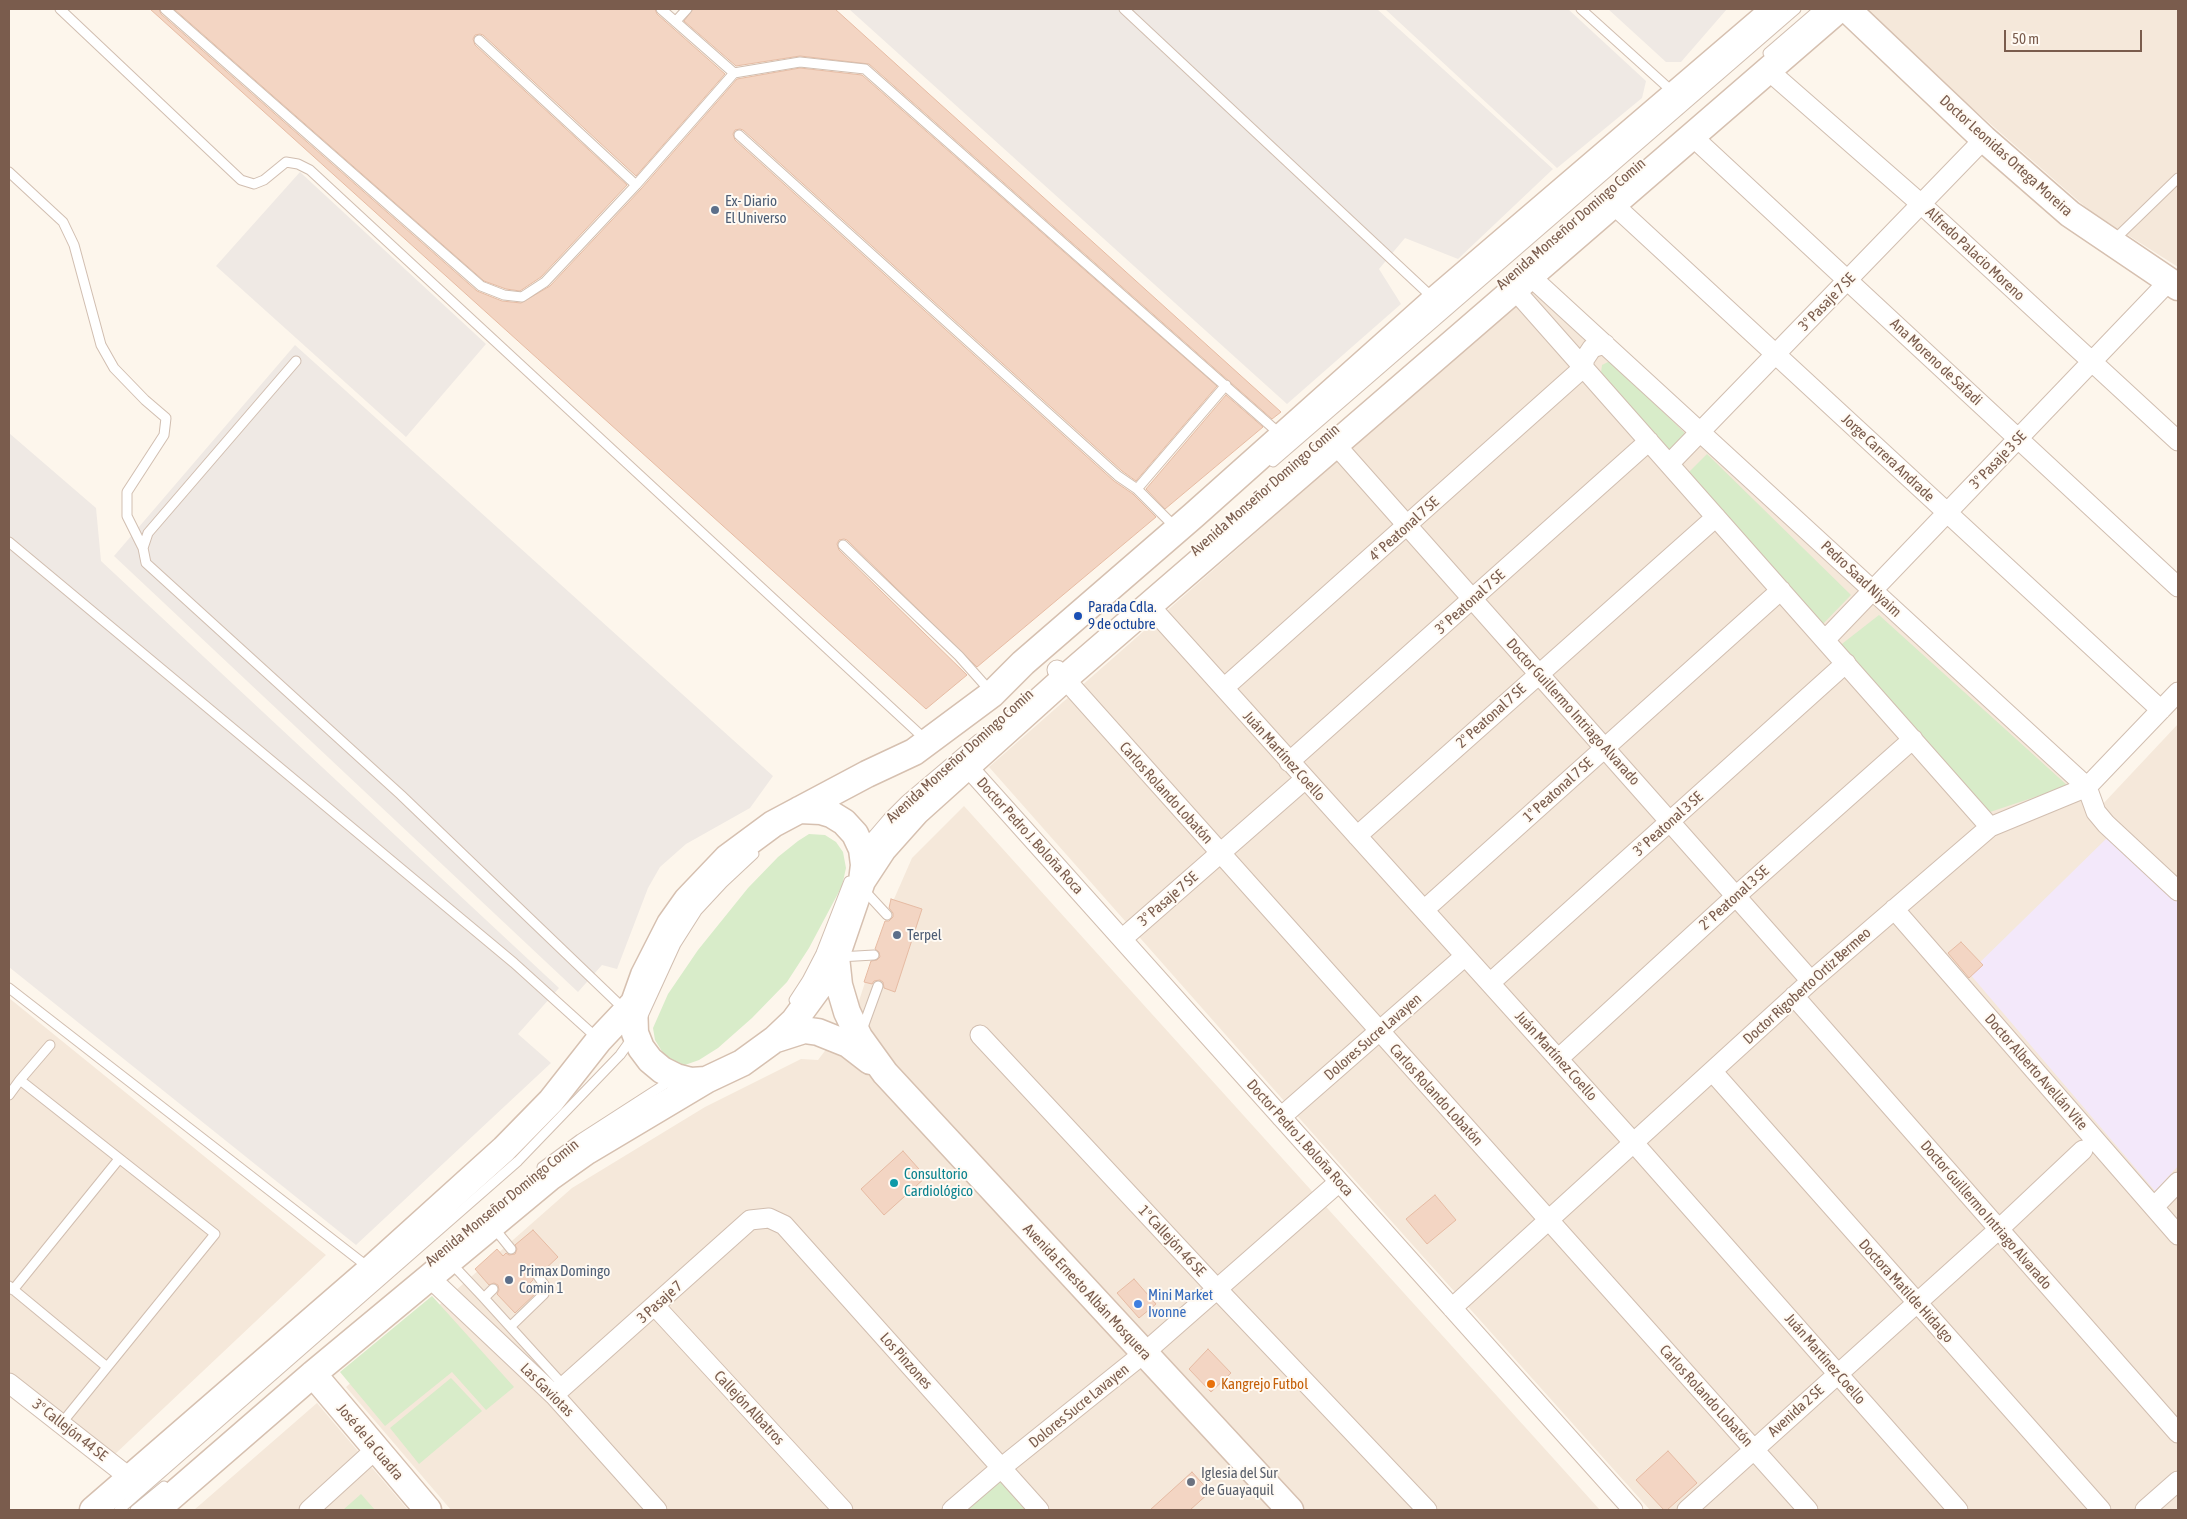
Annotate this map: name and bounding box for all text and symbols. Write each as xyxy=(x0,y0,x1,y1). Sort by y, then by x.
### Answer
scale bar xyxy=(2007,20,2144,52)
text: 50 m xyxy=(2012,30,2039,47)
street label: Doctor Leonidas Ortega Moreira xyxy=(1936,92,2076,220)
street label: Avenida Monseñor Domingo Comin xyxy=(1493,154,1649,294)
place label: Ex- Diario El Universo xyxy=(725,192,787,227)
marker: Ex- Diario El Universo xyxy=(709,204,721,216)
street label: Alfredo Palacio Moreno xyxy=(1922,204,2028,304)
street label: 3° Pasaje 7 SE xyxy=(1795,269,1859,335)
street label: Ana Moreno de Safadi xyxy=(1886,315,1986,409)
street label: Jorge Carrera Andrade xyxy=(1838,410,1938,506)
street label: Avenida Monseñor Domingo Comin xyxy=(1187,420,1343,560)
street label: 3° Pasaje 3 SE xyxy=(1966,427,2030,493)
street label: 4° Peatonal 7 SE xyxy=(1365,493,1443,565)
street label: Pedro Saad Niyaim xyxy=(1817,537,1905,621)
street label: 3° Peatonal 7 SE xyxy=(1431,566,1509,638)
place label: Parada Cdla. 9 de octubre xyxy=(1088,598,1157,633)
marker: Parada Cdla. 9 de octubre xyxy=(1072,610,1084,622)
street label: Doctor Guillermo Intriago Alvarado xyxy=(1502,635,1644,789)
street label: 2° Peatonal 7 SE xyxy=(1452,680,1530,752)
street label: Avenida Monseñor Domingo Comin xyxy=(883,685,1037,827)
street label: Juán Martínez Coello xyxy=(1239,707,1329,805)
street label: Carlos Rolando Lobatón xyxy=(1116,738,1216,848)
street label: 1° Peatonal 7 SE xyxy=(1519,754,1597,826)
street label: Doctor Pedro J. Boloña Roca xyxy=(973,774,1087,898)
street label: 3° Peatonal 3 SE xyxy=(1629,788,1707,860)
street label: 2° Peatonal 3 SE xyxy=(1695,862,1773,934)
street label: 3° Pasaje 7 SE xyxy=(1134,868,1202,930)
street label: Doctor Rigoberto Ortiz Bermeo xyxy=(1739,924,1875,1048)
place label: Terpel xyxy=(907,926,942,944)
marker: Terpel xyxy=(891,929,903,941)
street label: Dolores Sucre Lavayen xyxy=(1321,990,1425,1084)
street label: Juán Martínez Coello xyxy=(1511,1007,1601,1105)
street label: Doctor Alberto Avellán Vite xyxy=(1981,1010,2091,1134)
street label: Carlos Rolando Lobatón xyxy=(1386,1040,1486,1150)
street label: Doctor Pedro J. Boloña Roca xyxy=(1243,1076,1357,1200)
street label: Avenida Monseñor Domingo Comin xyxy=(422,1136,582,1270)
street label: Doctor Guillermo Intriago Alvarado xyxy=(1916,1137,2056,1293)
place label: Consultorio Cardiológico xyxy=(904,1165,973,1200)
marker: Consultorio Cardiológico xyxy=(888,1177,900,1189)
street label: 1º Callejón 46 SE xyxy=(1135,1202,1209,1280)
street label: Avenida Ernesto Albán Mosquera xyxy=(1019,1220,1155,1364)
street label: Doctora Matilde Hidalgo xyxy=(1855,1235,1957,1347)
place label: Primax Domingo Comin 1 xyxy=(519,1262,610,1297)
marker: Primax Domingo Comin 1 xyxy=(503,1274,515,1286)
street label: 3 Pasaje 7 xyxy=(634,1277,686,1327)
place label: Mini Market Ivonne xyxy=(1148,1286,1213,1321)
marker: Mini Market Ivonne xyxy=(1132,1298,1144,1310)
street label: Juán Martínez Coello xyxy=(1781,1310,1869,1408)
street label: Los Pinzones xyxy=(876,1329,936,1393)
street label: Carlos Rolando Lobatón xyxy=(1656,1341,1756,1451)
street label: Las Gaviotas xyxy=(516,1359,578,1421)
street label: Dolores Sucre Lavayen xyxy=(1025,1360,1133,1452)
street label: Callejón Albatros xyxy=(710,1367,788,1449)
place label: Kangrejo Futbol xyxy=(1221,1375,1308,1393)
marker: Kangrejo Futbol xyxy=(1205,1378,1217,1390)
street label: Avenida 2 SE xyxy=(1764,1381,1828,1441)
street label: 3º Callejón 44 SE xyxy=(29,1395,111,1465)
street label: José de la Cuadra xyxy=(333,1400,407,1484)
place label: Iglesia del Sur de Guayaquil xyxy=(1201,1464,1278,1499)
marker: Iglesia del Sur de Guayaquil xyxy=(1185,1476,1197,1488)

